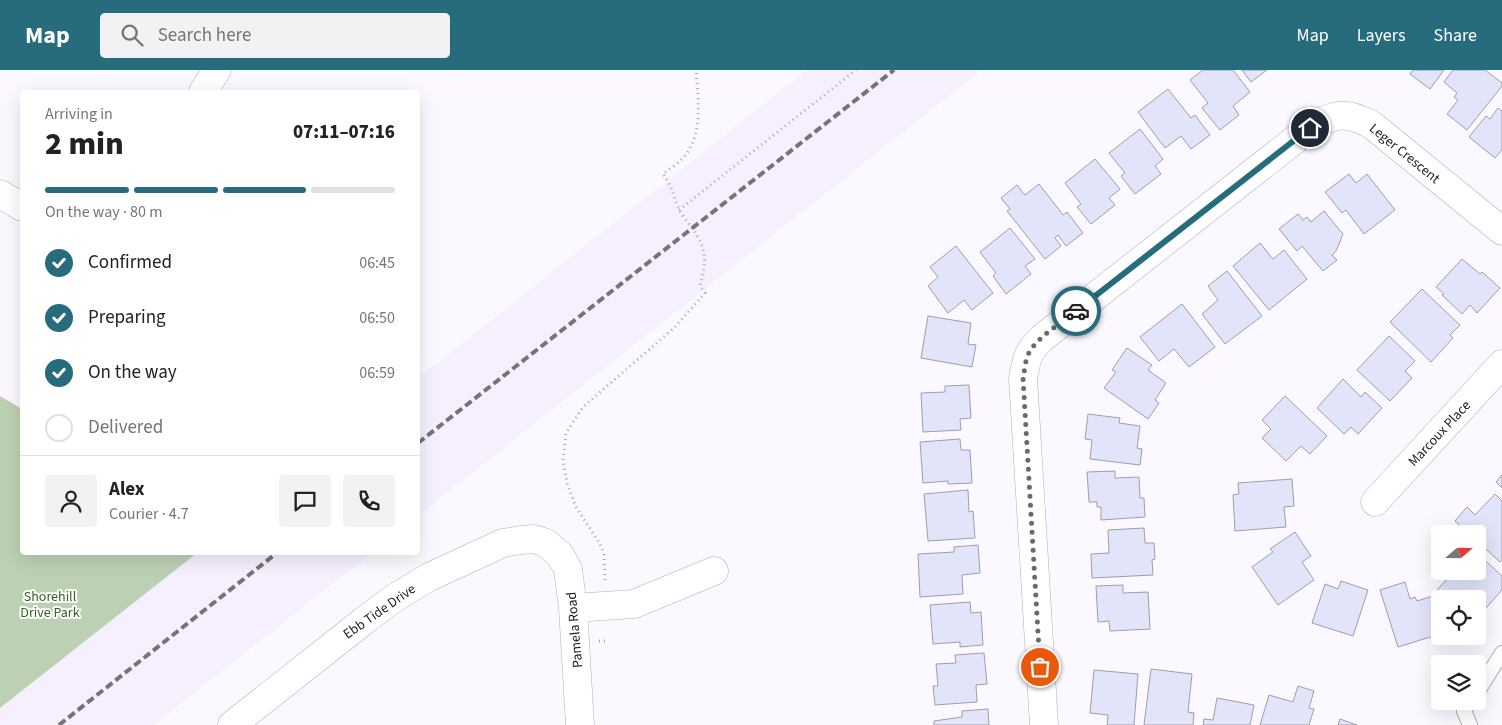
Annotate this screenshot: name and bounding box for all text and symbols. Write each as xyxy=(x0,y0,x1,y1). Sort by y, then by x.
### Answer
search box xyxy=(100,13,450,58)
text: Map xyxy=(25,18,70,53)
icon: search xyxy=(118,21,146,49)
text: Search here xyxy=(158,22,251,49)
text: Map xyxy=(1297,23,1329,48)
text: Layers xyxy=(1357,23,1406,48)
text: Share xyxy=(1434,23,1477,48)
text: Arriving in xyxy=(45,103,113,125)
pin xyxy=(1289,107,1331,149)
icon: home xyxy=(1296,114,1324,142)
text: 07:11–07:16 xyxy=(293,119,395,146)
street label: Leger Crescent xyxy=(1365,119,1444,189)
text: 2 min xyxy=(45,121,124,167)
text: On the way · 80 m xyxy=(45,201,162,223)
icon: check xyxy=(45,249,73,277)
text: Confirmed xyxy=(88,249,172,276)
text: 06:45 xyxy=(359,252,395,274)
courier xyxy=(1051,286,1101,336)
icon: car xyxy=(1062,297,1090,325)
icon: check xyxy=(45,304,73,332)
text: Preparing xyxy=(88,304,166,331)
text: 06:50 xyxy=(359,307,395,329)
icon: check xyxy=(45,359,73,387)
text: On the way xyxy=(88,359,177,386)
text: 06:59 xyxy=(359,362,395,384)
street label: Marcoux Place xyxy=(1404,396,1476,471)
text: Delivered xyxy=(88,414,163,441)
button: person xyxy=(45,475,97,527)
button: chat xyxy=(279,475,331,527)
button: phone xyxy=(343,475,395,527)
text: Alex xyxy=(109,476,145,503)
text: Courier · 4.7 xyxy=(109,503,189,525)
north arrow xyxy=(1431,525,1486,580)
map controls xyxy=(1431,525,1486,710)
street label: Ebb Tide Drive xyxy=(339,579,420,644)
park label: Shorehill Drive Park xyxy=(20,587,80,623)
button: locate xyxy=(1431,590,1486,645)
street label: Pamela Road xyxy=(562,591,588,669)
pin xyxy=(1019,646,1061,688)
icon: bag xyxy=(1026,653,1054,681)
button: layers xyxy=(1431,655,1486,710)

